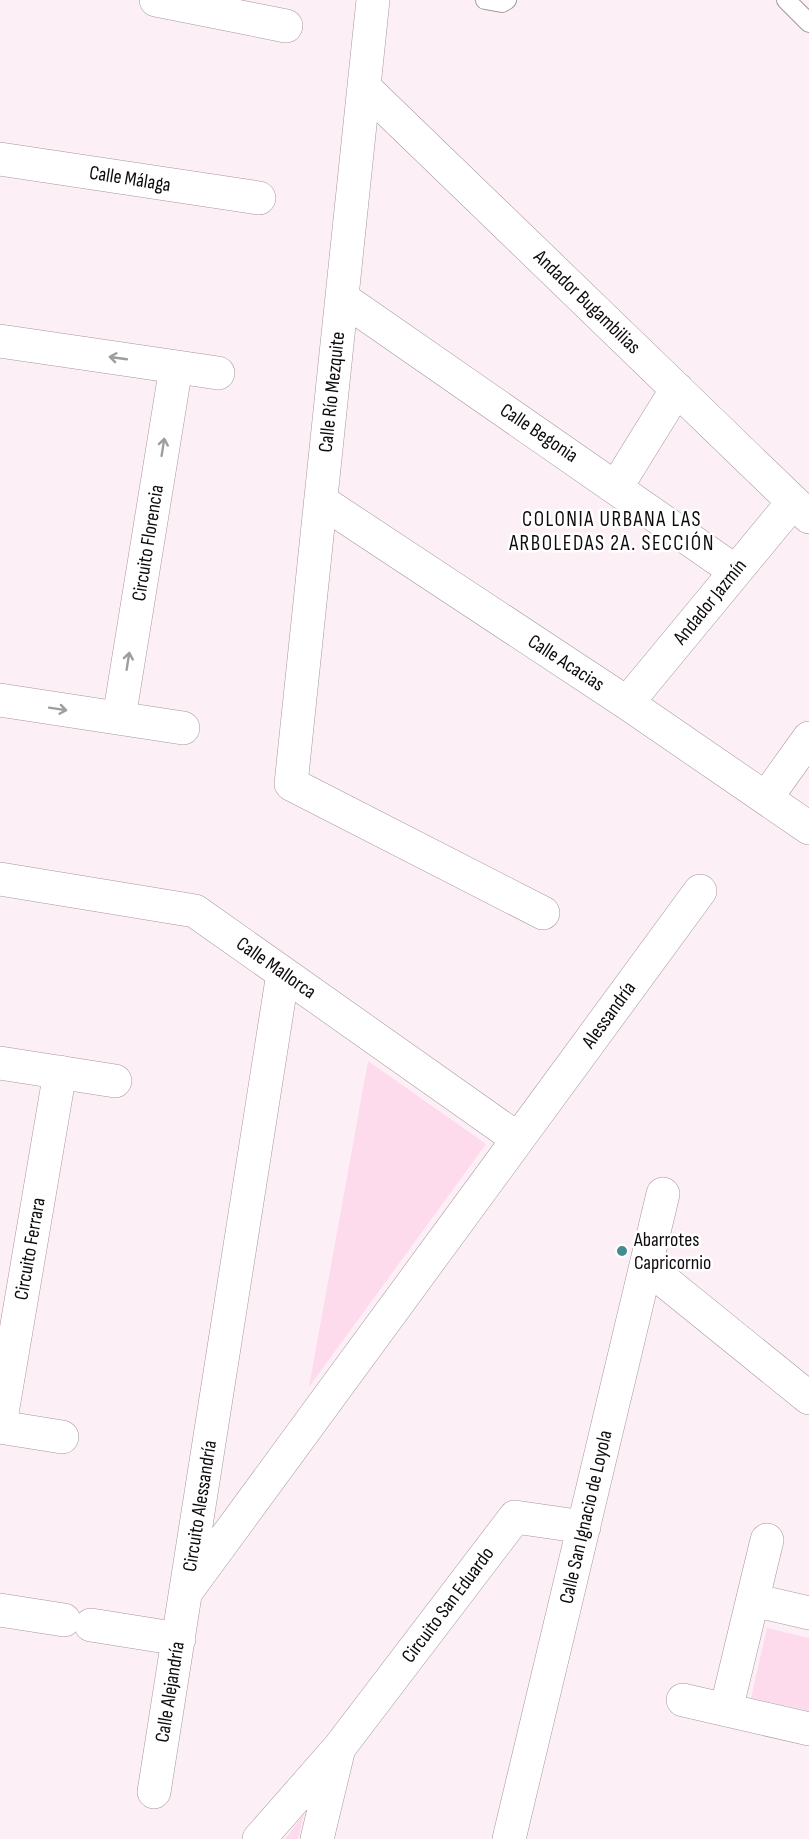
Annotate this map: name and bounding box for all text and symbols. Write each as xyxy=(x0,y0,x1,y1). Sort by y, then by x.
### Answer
street label: Calle Málaga xyxy=(88,161,172,197)
street label: Andador Bugambilias xyxy=(528,244,645,359)
street label: Calle Río Mezquite xyxy=(314,330,350,454)
one-way arrow xyxy=(109,353,129,364)
street label: Calle Begonia xyxy=(495,398,583,468)
one-way arrow xyxy=(158,438,169,458)
street label: Circuito Florencia xyxy=(127,483,169,603)
district label: COLONIA URBANA LAS ARBOLEDAS 2A. SECCIÓN xyxy=(508,507,715,556)
street label: Andador Jazmín xyxy=(668,554,752,650)
street label: Calle Acacias xyxy=(523,629,609,697)
one-way arrow xyxy=(123,651,134,671)
one-way arrow xyxy=(47,703,67,714)
street label: Calle Mallorca xyxy=(231,932,321,1004)
street label: Alessandría xyxy=(576,977,641,1054)
street label: Circuito Ferrara xyxy=(9,1196,51,1302)
place label: Abarrotes Capricornio xyxy=(633,1228,711,1275)
marker: Abarrotes Capricornio xyxy=(615,1244,629,1258)
street label: Calle San Ignacio de Loyola xyxy=(554,1428,618,1606)
street label: Circuito Alessandría xyxy=(178,1439,222,1573)
street label: Circuito San Eduardo xyxy=(397,1542,499,1668)
street label: Calle Alejandría xyxy=(150,1640,190,1744)

